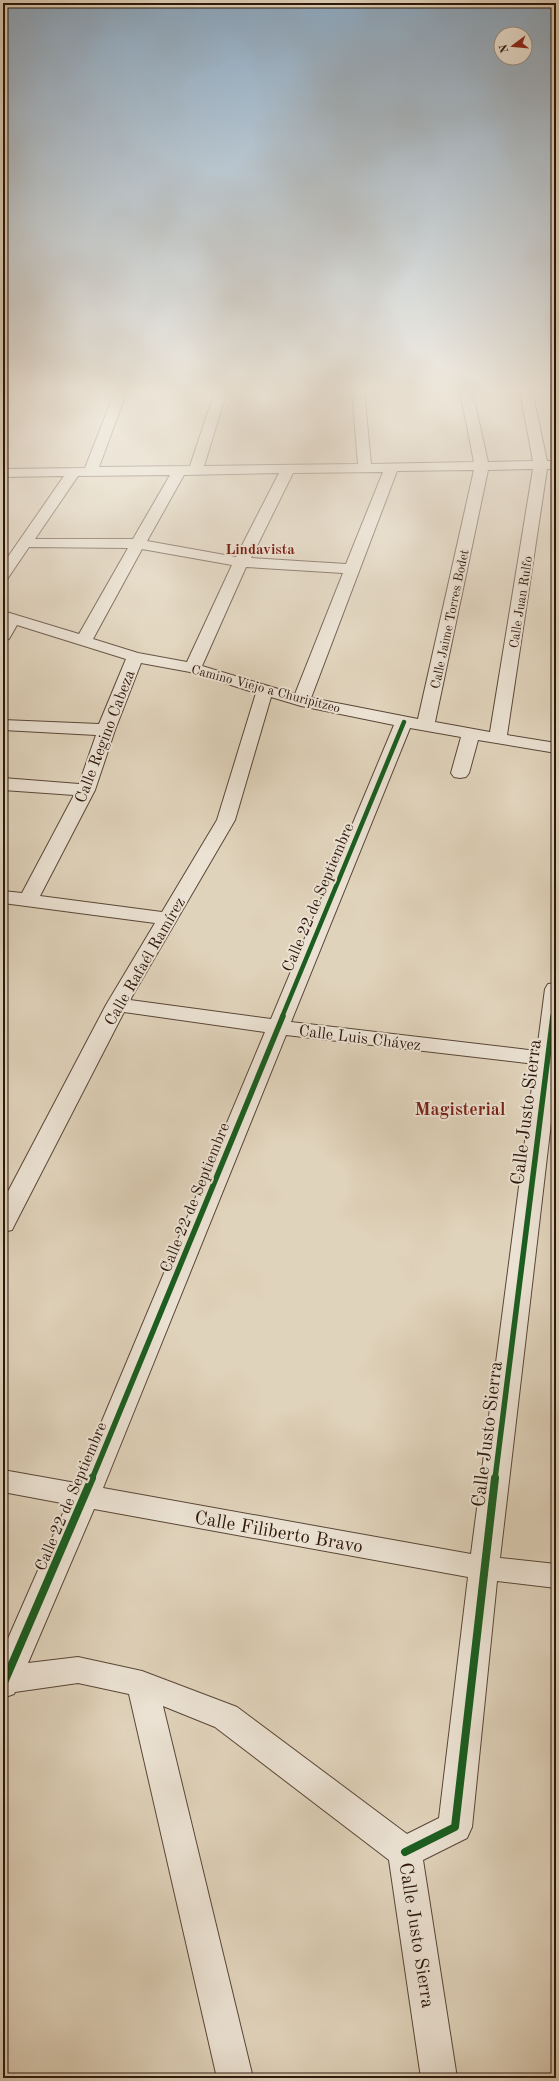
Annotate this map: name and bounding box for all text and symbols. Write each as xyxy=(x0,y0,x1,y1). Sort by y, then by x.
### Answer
north arrow xyxy=(493,26,533,66)
text: N xyxy=(498,42,511,54)
district label: Lindavista xyxy=(225,543,295,558)
street label: Calle Jaime Torres Bodet xyxy=(429,548,472,690)
street label: Calle Juan Rulfo xyxy=(508,555,535,649)
street label: Camino Viejo a Churipitzeo xyxy=(190,663,342,716)
street label: Calle Regino Cabeza xyxy=(73,668,139,805)
street label: Calle 22 de Septiembre xyxy=(280,821,357,975)
street label: Calle Rafaél Ramírez xyxy=(103,895,189,1029)
street label: Calle Luis Chávez xyxy=(298,1024,422,1054)
street label: Calle Justo Sierra xyxy=(509,1038,546,1186)
district label: Magisterial xyxy=(414,1101,506,1119)
street label: Calle 22 de Septiembre xyxy=(158,1121,233,1275)
street label: Calle Justo Sierra xyxy=(470,1360,507,1508)
street label: Calle 22 de Septiembre xyxy=(33,1420,110,1574)
street label: Calle Filiberto Bravo xyxy=(193,1509,364,1558)
street label: Calle Justo Sierra xyxy=(395,1861,437,2010)

